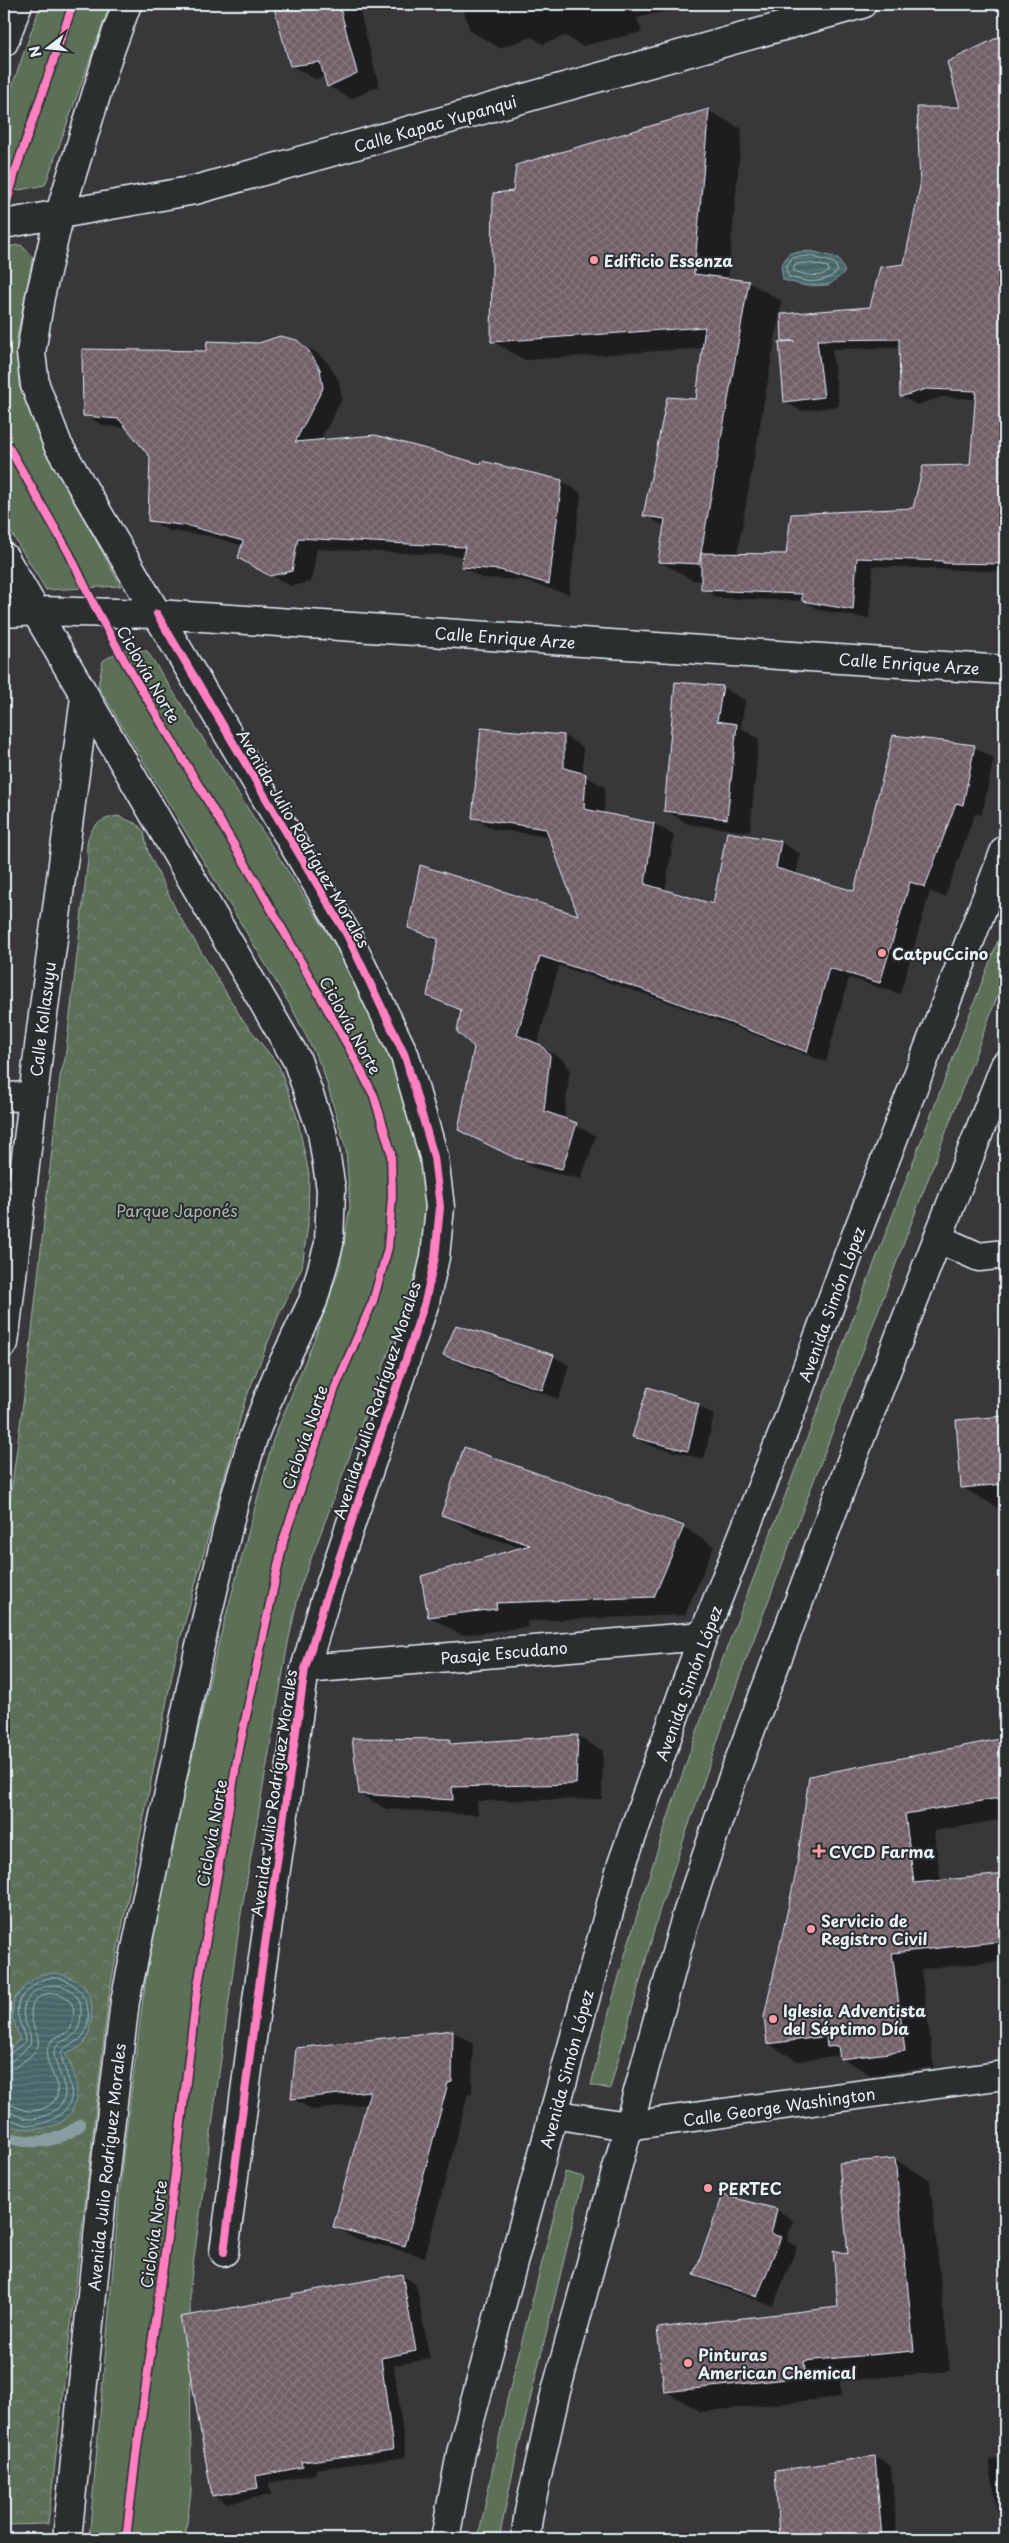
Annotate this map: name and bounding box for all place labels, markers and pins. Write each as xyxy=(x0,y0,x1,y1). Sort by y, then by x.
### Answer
place label: Edificio Essenza xyxy=(604,248,733,272)
marker: Edificio Essenza xyxy=(588,254,600,266)
place label: CatpuCcino xyxy=(892,941,988,965)
marker: CatpuCcino xyxy=(876,947,888,959)
place label: CVCD Farma xyxy=(829,1839,935,1863)
marker: CVCD Farma xyxy=(813,1845,825,1857)
place label: Servicio de Registro Civil xyxy=(821,1908,927,1950)
marker: Servicio de Registro Civil xyxy=(805,1923,817,1935)
place label: Iglesia Adventista del Séptimo Día xyxy=(783,1998,926,2040)
marker: Iglesia Adventista del Séptimo Día xyxy=(767,2013,779,2025)
place label: PERTEC xyxy=(718,2176,782,2200)
marker: PERTEC xyxy=(702,2182,714,2194)
place label: Pinturas American Chemical xyxy=(697,2342,856,2384)
marker: Pinturas American Chemical xyxy=(682,2357,694,2369)

